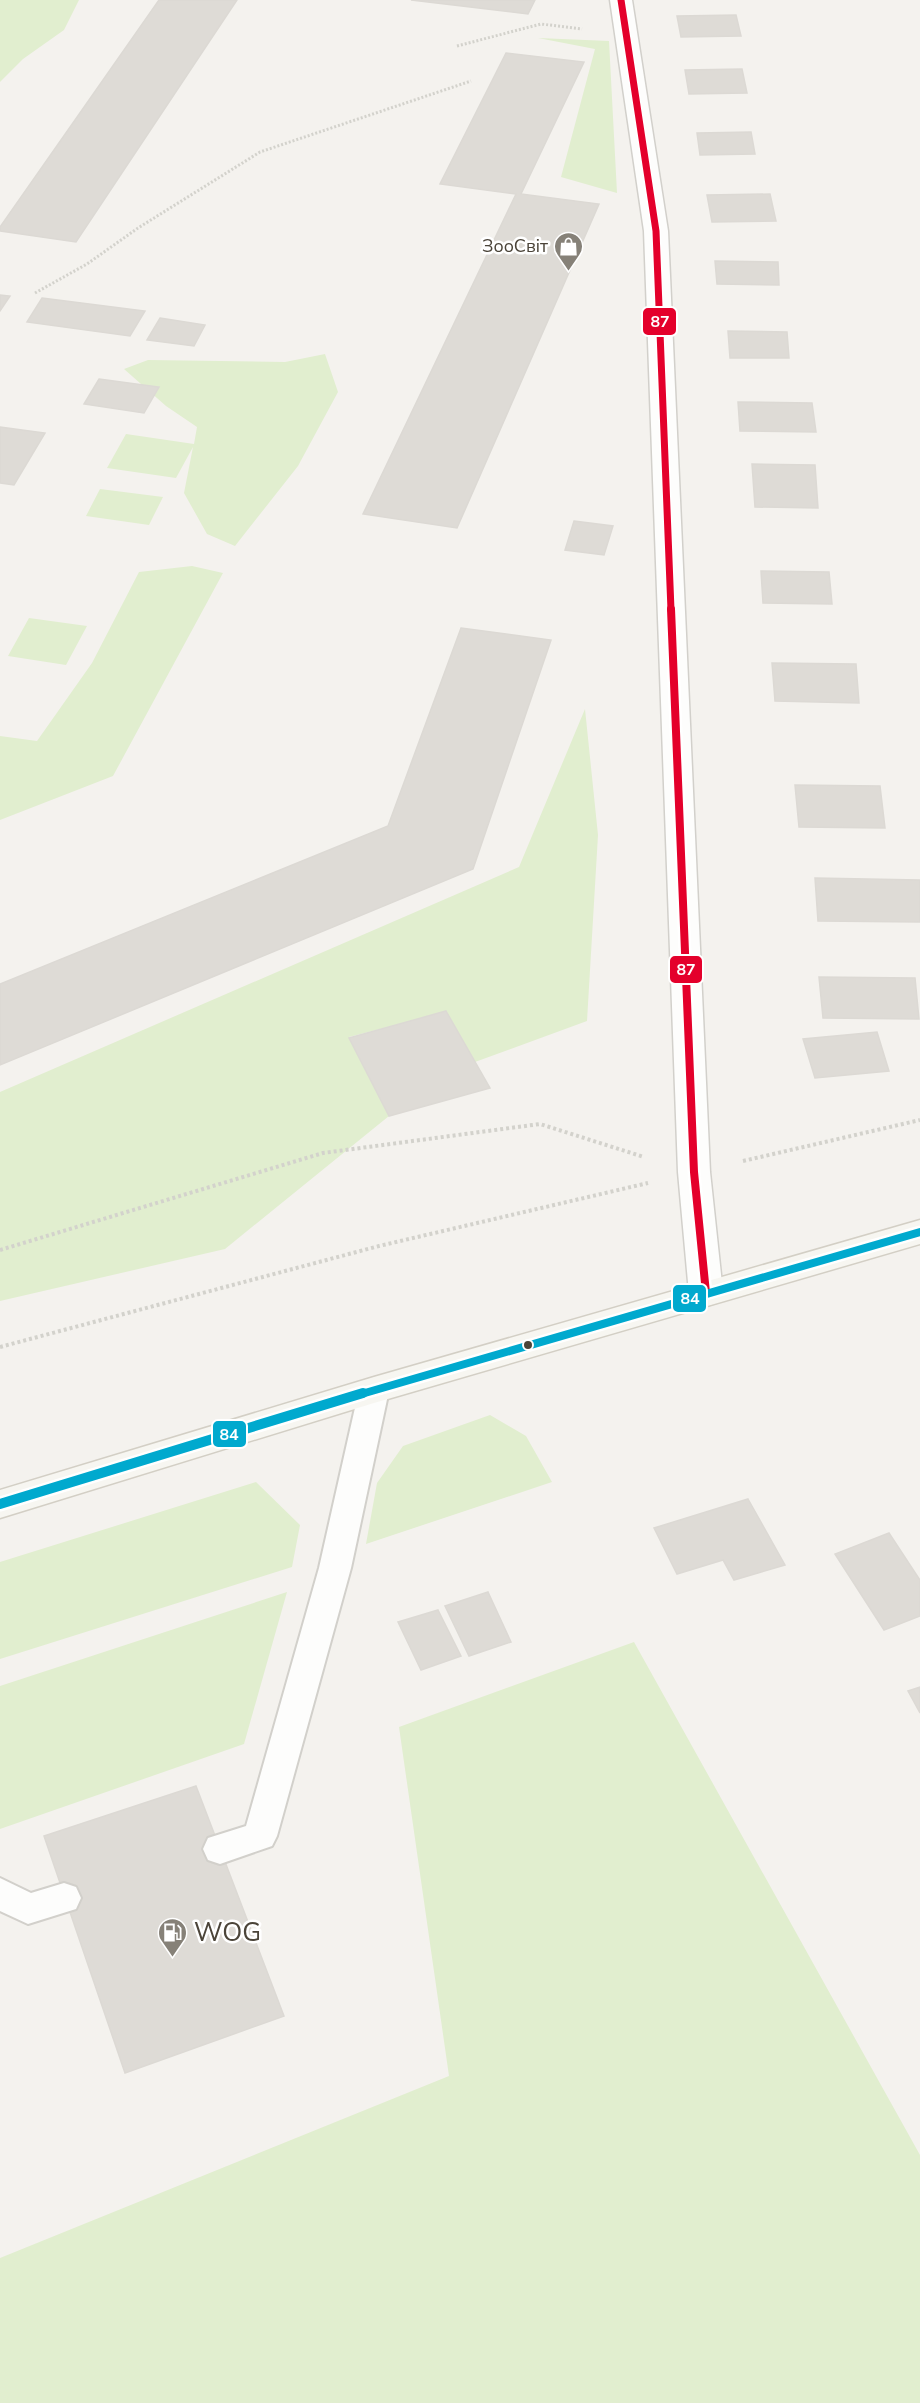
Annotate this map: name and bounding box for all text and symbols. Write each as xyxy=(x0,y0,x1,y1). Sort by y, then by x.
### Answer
shop icon: ЗооСвiт xyxy=(553,230,585,272)
place label: ЗооСвiт xyxy=(482,234,548,258)
line badge: 87 xyxy=(642,307,677,336)
text: 87 xyxy=(650,311,670,333)
line badge: 87 xyxy=(669,955,703,984)
text: 87 xyxy=(676,959,696,981)
line badge: 84 xyxy=(672,1284,707,1313)
text: 84 xyxy=(680,1288,700,1310)
unlabelled marker xyxy=(522,1339,534,1351)
line badge: 84 xyxy=(212,1420,247,1448)
text: 84 xyxy=(219,1424,239,1446)
place label: WOG xyxy=(194,1915,261,1950)
fuel station icon: WOG xyxy=(157,1916,189,1958)

